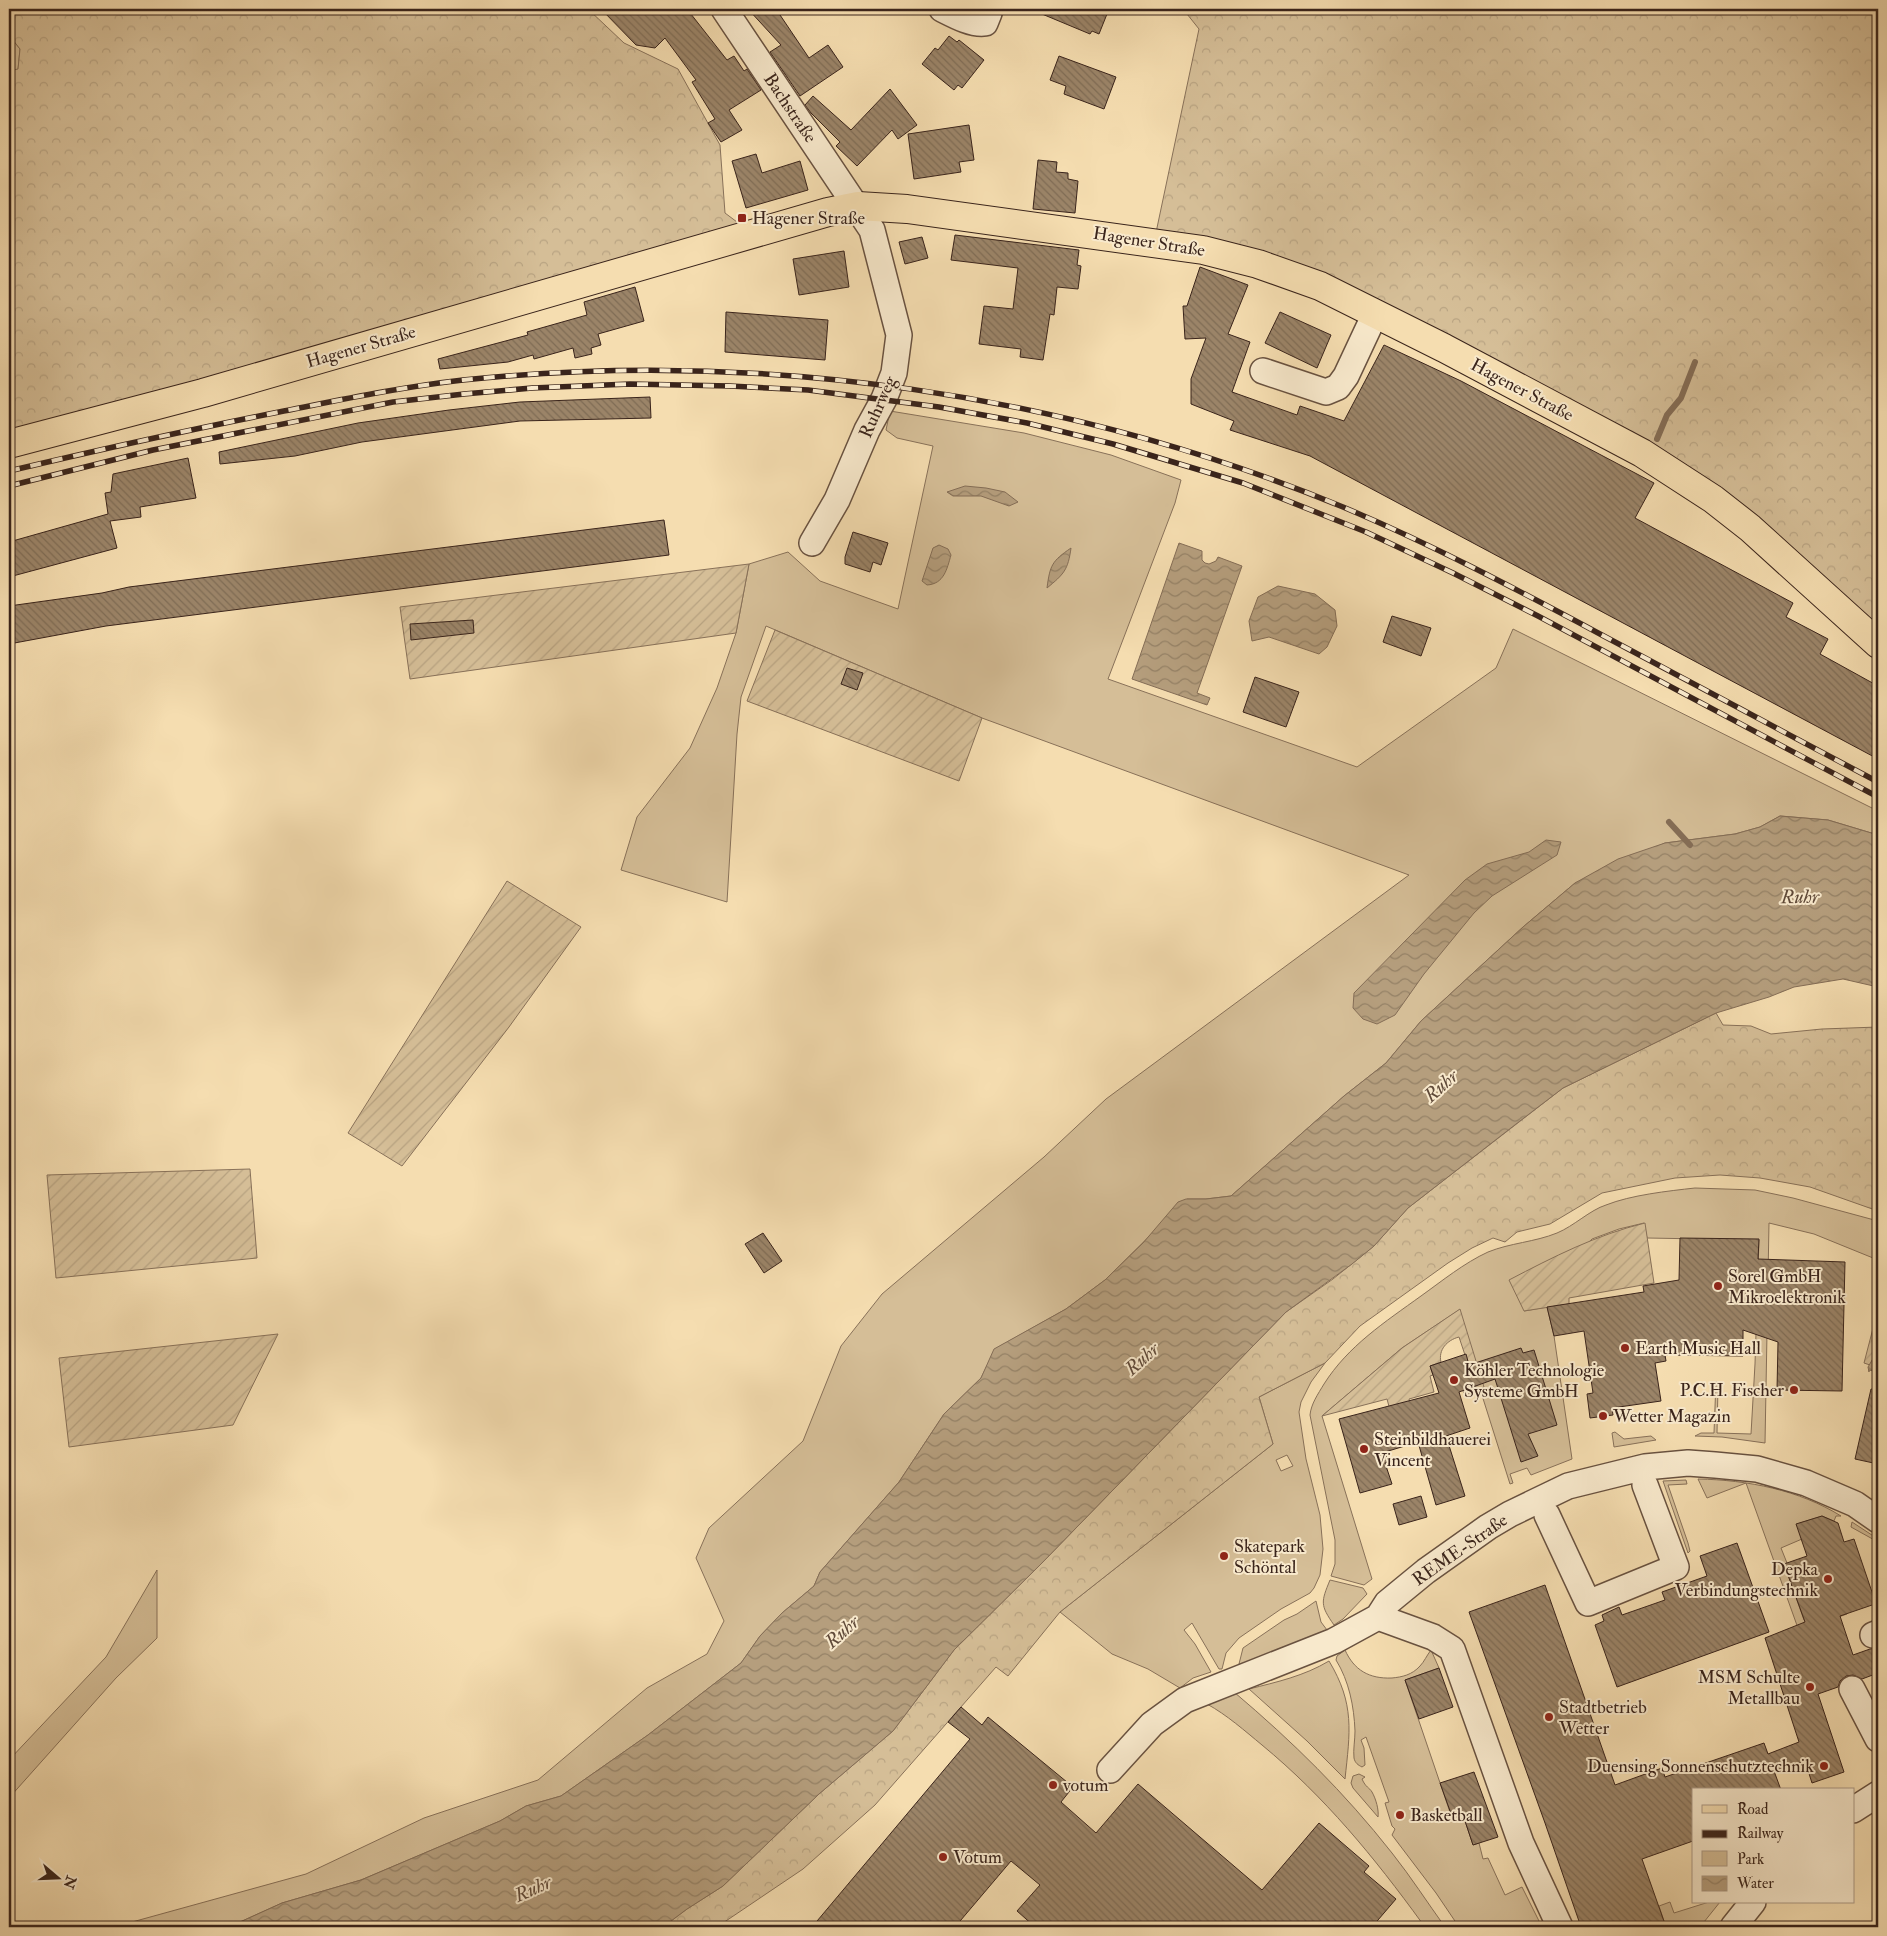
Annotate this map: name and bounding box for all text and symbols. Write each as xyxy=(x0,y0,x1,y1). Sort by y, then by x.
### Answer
street label: Bachstraße xyxy=(758,69,822,148)
place label: Hagener Straße xyxy=(752,207,865,230)
marker: Hagener Straße xyxy=(736,212,748,224)
street label: Hagener Straße xyxy=(1091,222,1207,262)
street label: Hagener Straße xyxy=(304,320,419,374)
street label: Hagener Straße xyxy=(1467,353,1578,427)
street label: Ruhrweg xyxy=(854,371,902,442)
water label: Ruhr xyxy=(1780,885,1820,909)
water label: Ruhr xyxy=(1418,1064,1464,1108)
place label: Sorel GmbH Mikroelektronik xyxy=(1728,1265,1846,1309)
marker: Sorel GmbH Mikroelektronik xyxy=(1712,1280,1724,1292)
water label: Ruhr xyxy=(1119,1337,1165,1381)
place label: Earth Music Hall xyxy=(1635,1337,1761,1360)
marker: Earth Music Hall xyxy=(1619,1342,1631,1354)
place label: Köhler Technologie Systeme GmbH xyxy=(1464,1359,1605,1403)
marker: Köhler Technologie Systeme GmbH xyxy=(1448,1374,1460,1386)
place label: P.C.H. Fischer xyxy=(1680,1379,1784,1402)
marker: P.C.H. Fischer xyxy=(1788,1384,1800,1396)
place label: Wetter Magazin xyxy=(1612,1405,1731,1428)
marker: Wetter Magazin xyxy=(1597,1410,1609,1422)
place label: Steinbildhauerei Vincent xyxy=(1374,1428,1491,1472)
marker: Steinbildhauerei Vincent xyxy=(1358,1443,1370,1455)
street label: REME-Straße xyxy=(1408,1508,1512,1591)
place label: Skatepark Schöntal xyxy=(1234,1535,1305,1579)
marker: Skatepark Schöntal xyxy=(1218,1550,1230,1562)
place label: Depka Verbindungstechnik xyxy=(1675,1558,1819,1602)
marker: Depka Verbindungstechnik xyxy=(1822,1573,1834,1585)
water label: Ruhr xyxy=(819,1610,865,1654)
place label: MSM Schulte Metallbau xyxy=(1698,1666,1800,1710)
marker: MSM Schulte Metallbau xyxy=(1804,1681,1816,1693)
place label: Stadtbetrieb Wetter xyxy=(1558,1696,1647,1740)
marker: Stadtbetrieb Wetter xyxy=(1543,1711,1555,1723)
place label: Duensing Sonnenschutztechnik xyxy=(1587,1755,1814,1778)
marker: Duensing Sonnenschutztechnik xyxy=(1818,1760,1830,1772)
place label: votum xyxy=(1062,1774,1108,1797)
marker: votum xyxy=(1047,1779,1059,1791)
legend xyxy=(1692,1788,1854,1904)
text: Road xyxy=(1737,1800,1769,1819)
place label: Basketball xyxy=(1410,1804,1483,1827)
marker: Basketball xyxy=(1394,1809,1406,1821)
text: Railway xyxy=(1737,1824,1784,1843)
place label: Votum xyxy=(953,1846,1002,1869)
text: Park xyxy=(1737,1850,1764,1869)
marker: Votum xyxy=(937,1851,949,1863)
north arrow xyxy=(32,1854,82,1904)
water label: Ruhr xyxy=(510,1870,556,1908)
text: N xyxy=(60,1872,80,1891)
text: Water xyxy=(1736,1874,1774,1893)

